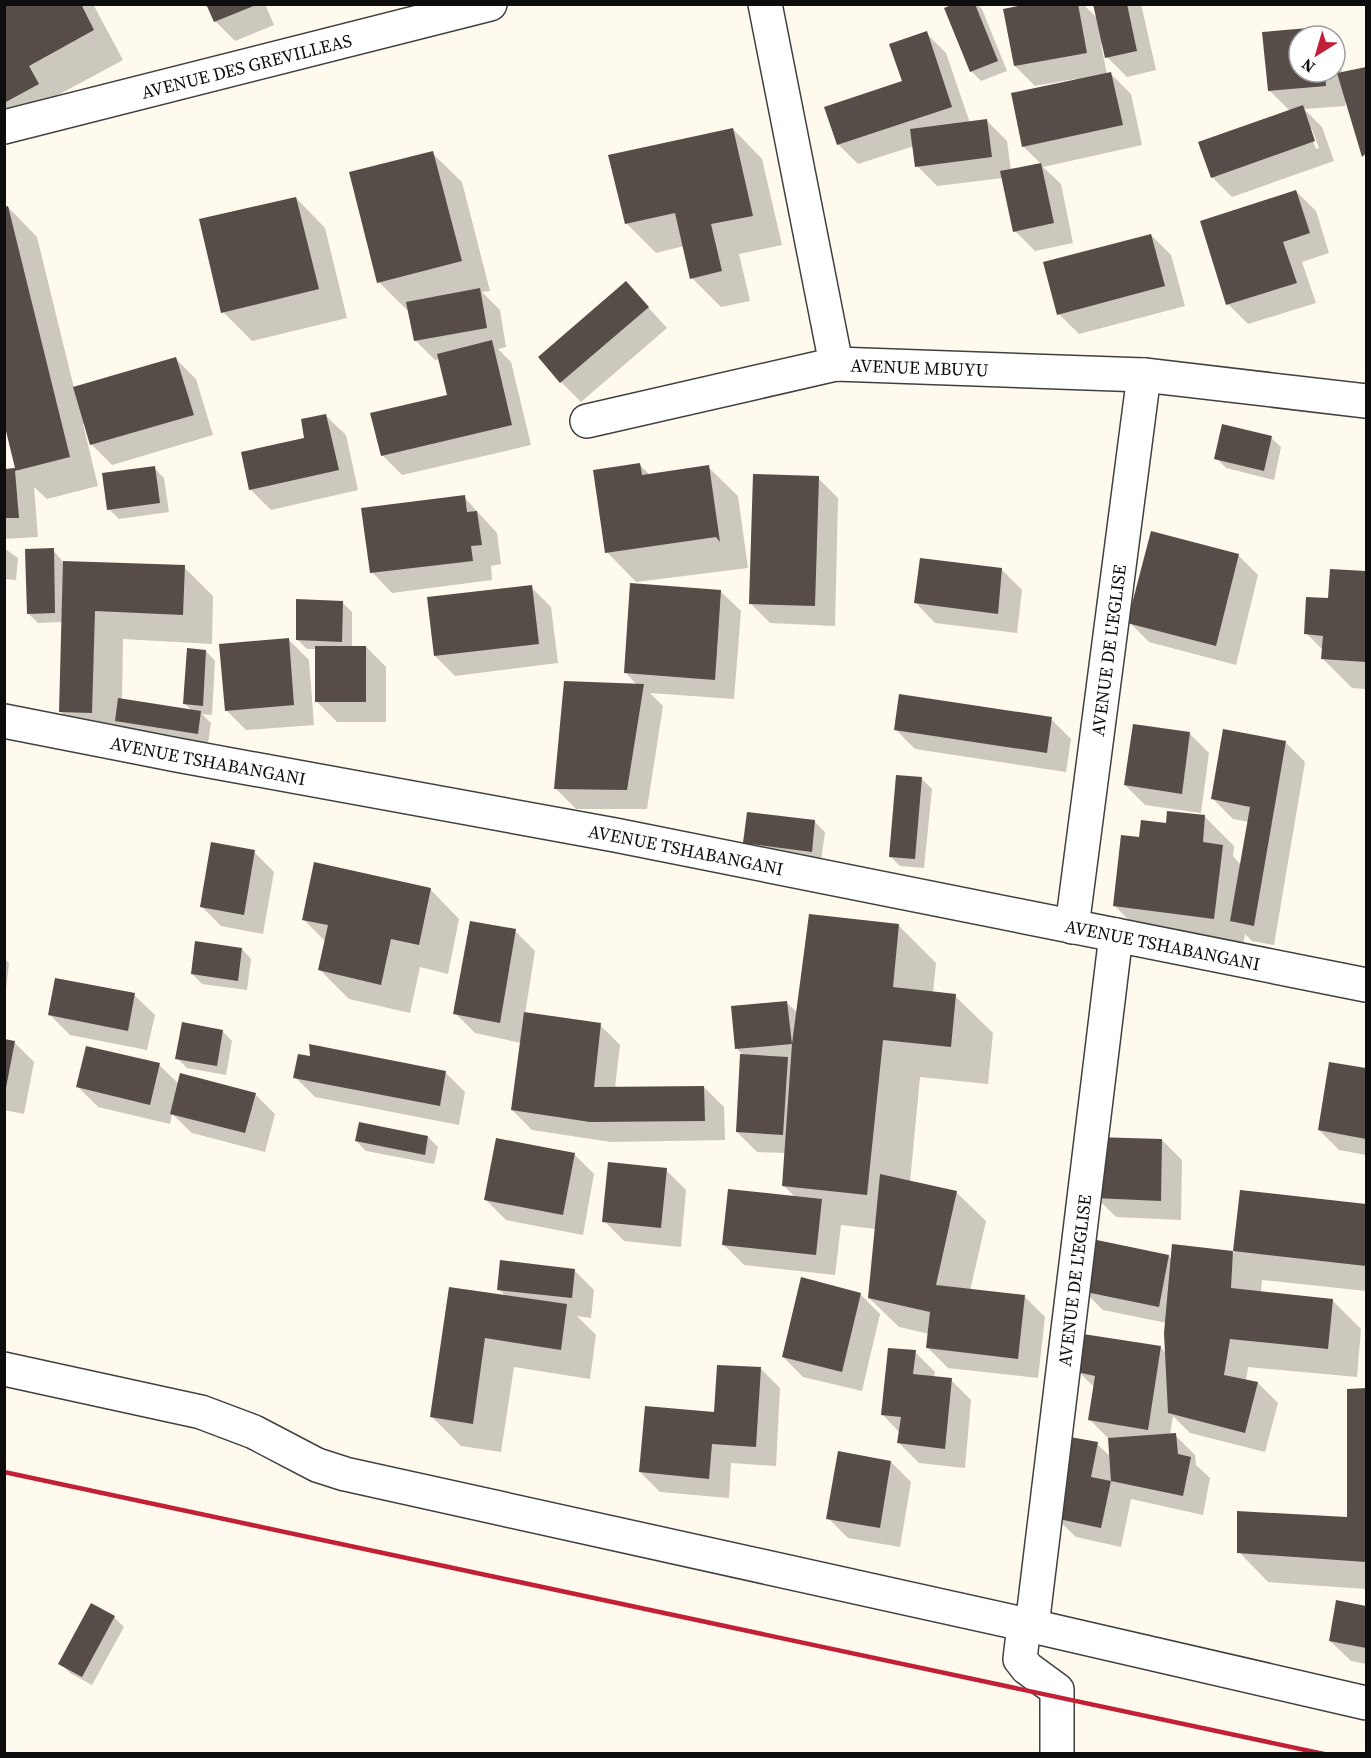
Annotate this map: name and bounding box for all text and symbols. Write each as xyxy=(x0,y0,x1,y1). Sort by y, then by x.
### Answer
north arrow xyxy=(1287,24,1347,84)
street label: AVENUE DES GREVILLEAS xyxy=(138,27,354,104)
text: N xyxy=(1296,53,1319,78)
street label: AVENUE MBUYU xyxy=(850,352,989,382)
street label: AVENUE DE L'EGLISE xyxy=(1085,563,1132,738)
street label: AVENUE TSHABANGANI xyxy=(108,730,308,791)
street label: AVENUE TSHABANGANI xyxy=(587,818,786,881)
street label: AVENUE TSHABANGANI xyxy=(1063,913,1262,976)
street label: AVENUE DE L'EGLISE xyxy=(1051,1193,1097,1368)

